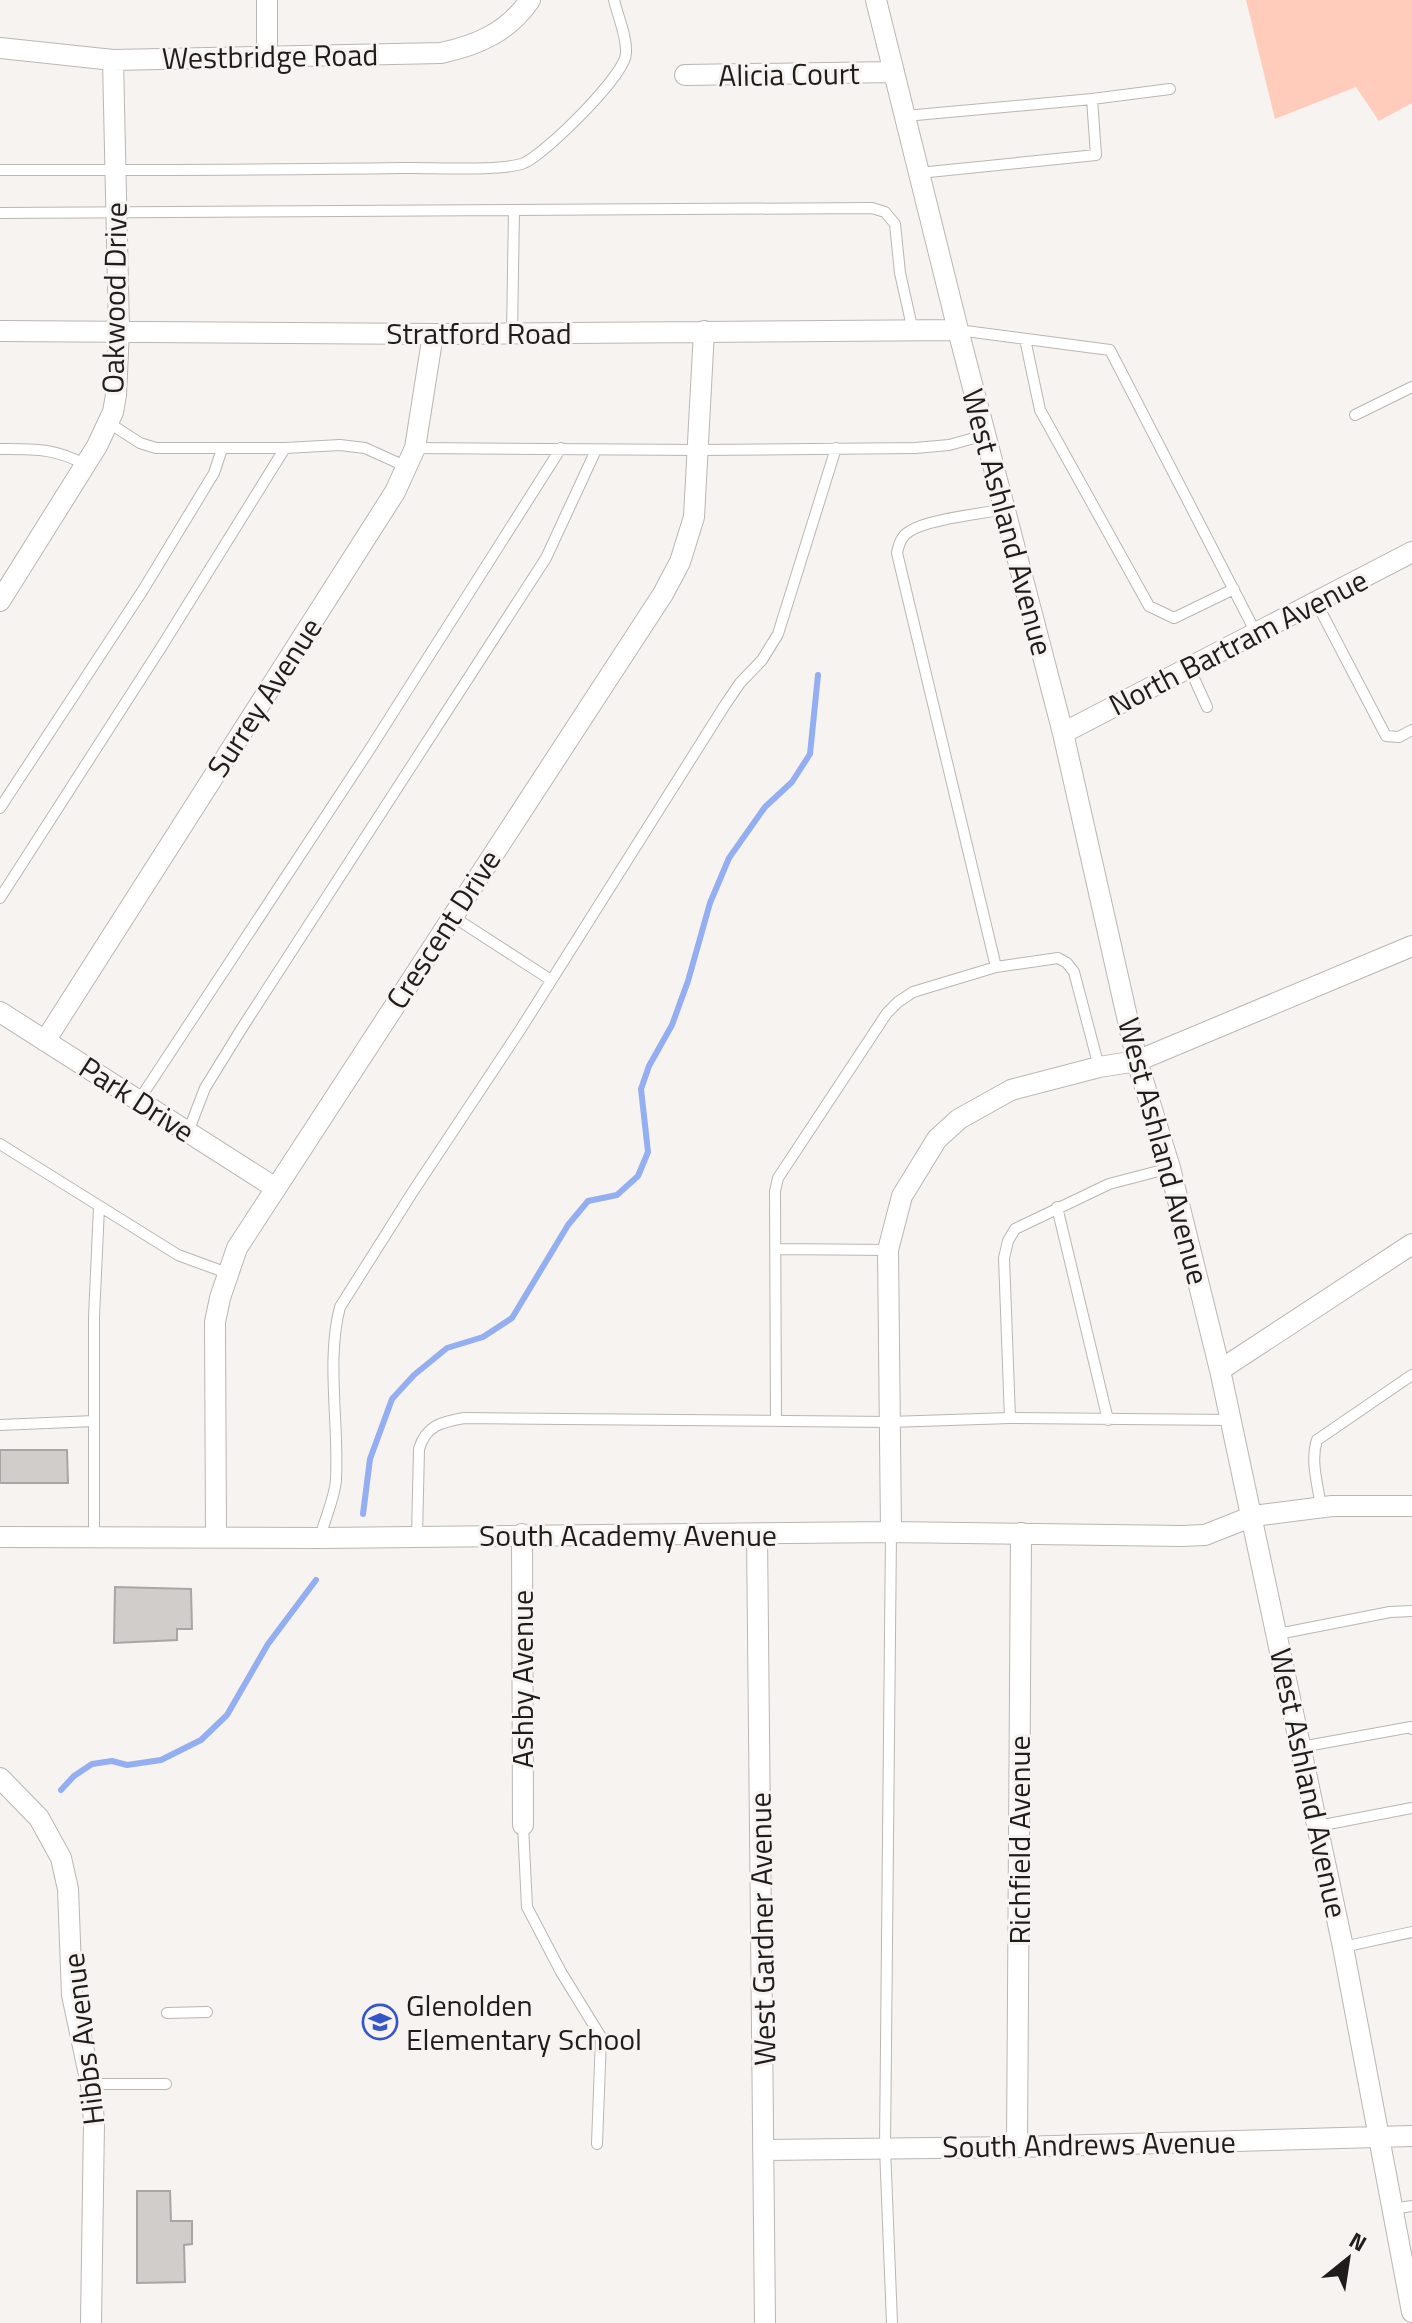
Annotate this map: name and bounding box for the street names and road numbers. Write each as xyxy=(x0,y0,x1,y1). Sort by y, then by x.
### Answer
street label: Westbridge Road xyxy=(161,31,379,81)
street label: Alicia Court xyxy=(718,50,861,98)
street label: Oakwood Drive xyxy=(89,202,139,394)
street label: Stratford Road xyxy=(386,310,572,356)
street label: West Ashland Avenue xyxy=(950,383,1066,661)
street label: North Bartram Avenue xyxy=(1101,557,1375,727)
street label: Surrey Avenue xyxy=(195,608,333,786)
street label: Crescent Drive xyxy=(374,840,512,1018)
street label: West Ashland Avenue xyxy=(1106,1012,1222,1290)
street label: Park Drive xyxy=(70,1044,204,1154)
street label: South Academy Avenue xyxy=(479,1512,777,1558)
street label: Ashby Avenue xyxy=(499,1590,545,1768)
street label: West Ashland Avenue xyxy=(1258,1644,1360,1922)
street label: Richfield Avenue xyxy=(996,1735,1042,1945)
street label: West Gardner Avenue xyxy=(737,1792,787,2066)
street label: Hibbs Avenue xyxy=(50,1950,116,2128)
street label: South Andrews Avenue xyxy=(942,2118,1236,2170)

